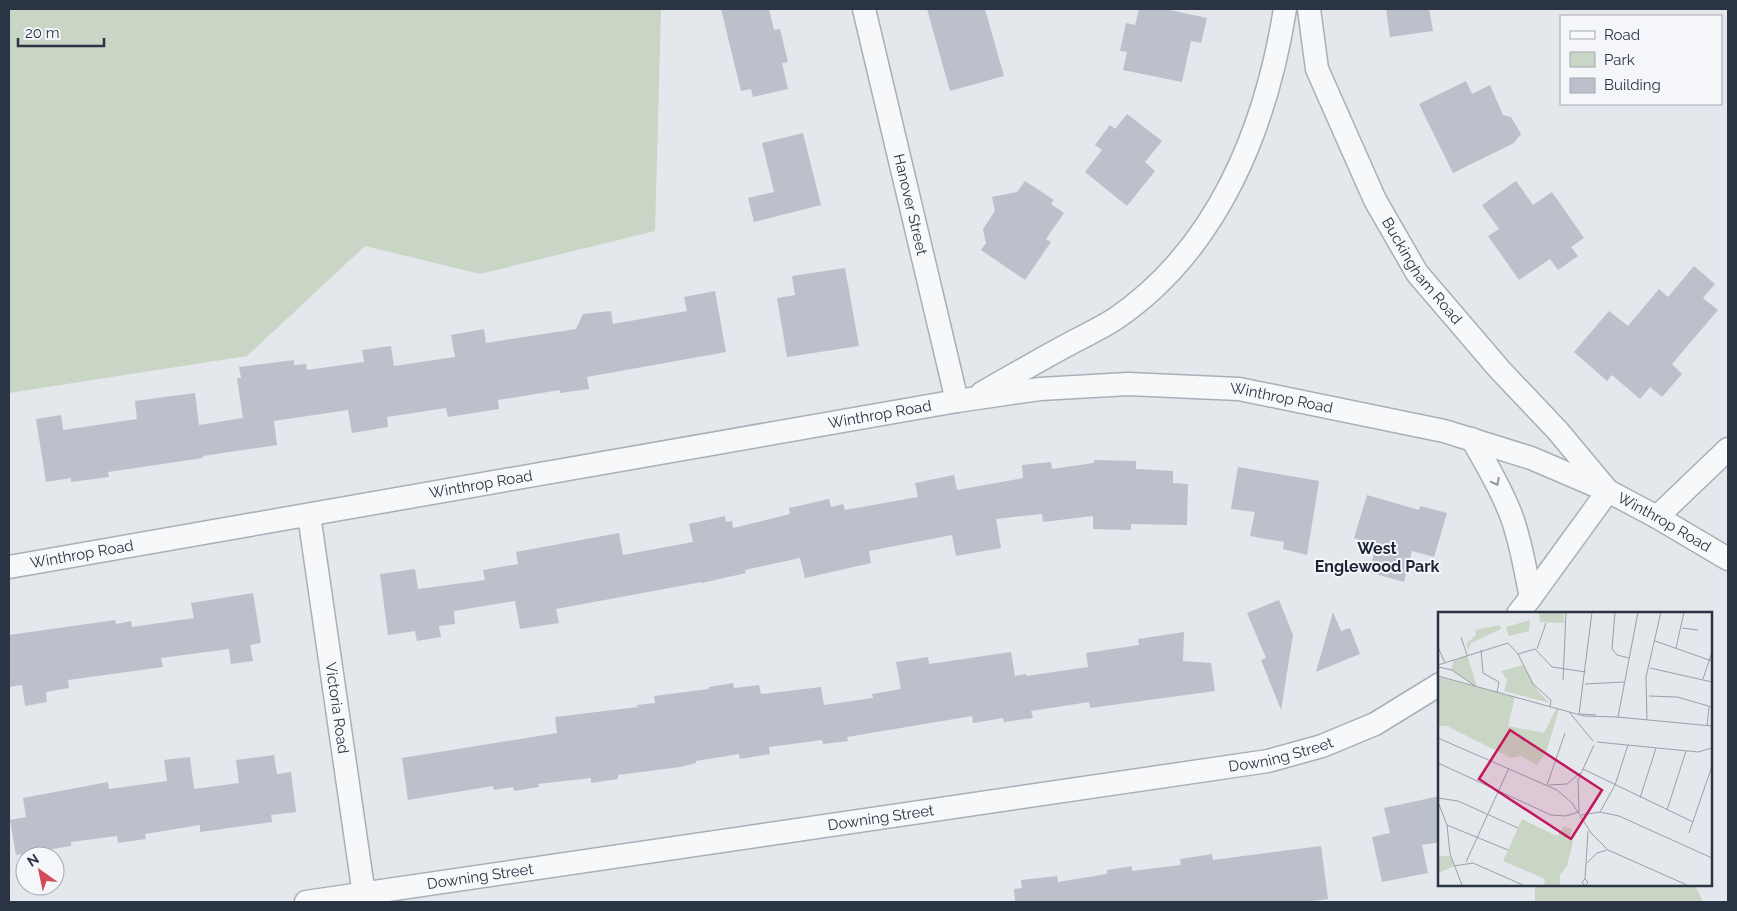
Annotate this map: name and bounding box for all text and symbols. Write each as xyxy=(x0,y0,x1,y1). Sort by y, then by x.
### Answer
scale bar xyxy=(18,15,104,47)
legend xyxy=(1560,15,1722,105)
text: 20 m xyxy=(25,24,60,42)
text: Road xyxy=(1604,26,1640,44)
text: Park xyxy=(1604,51,1635,69)
text: Building xyxy=(1604,76,1661,94)
street label: Hanover Street xyxy=(890,152,931,257)
street label: Buckingham Road xyxy=(1378,214,1466,328)
street label: Winthrop Road xyxy=(1230,380,1335,417)
street label: Winthrop Road xyxy=(827,397,933,432)
street label: Winthrop Road xyxy=(428,467,534,502)
one-way arrow xyxy=(1490,476,1500,485)
street label: Winthrop Road xyxy=(1614,489,1714,556)
street label: Winthrop Road xyxy=(29,536,135,572)
district label: West Englewood Park xyxy=(1315,539,1439,576)
inset map xyxy=(1438,612,1712,886)
street label: Victoria Road xyxy=(321,661,352,755)
street label: Downing Street xyxy=(1227,733,1336,776)
street label: Downing Street xyxy=(827,801,935,834)
north arrow xyxy=(15,846,65,896)
text: N xyxy=(24,850,42,870)
street label: Downing Street xyxy=(426,860,534,893)

